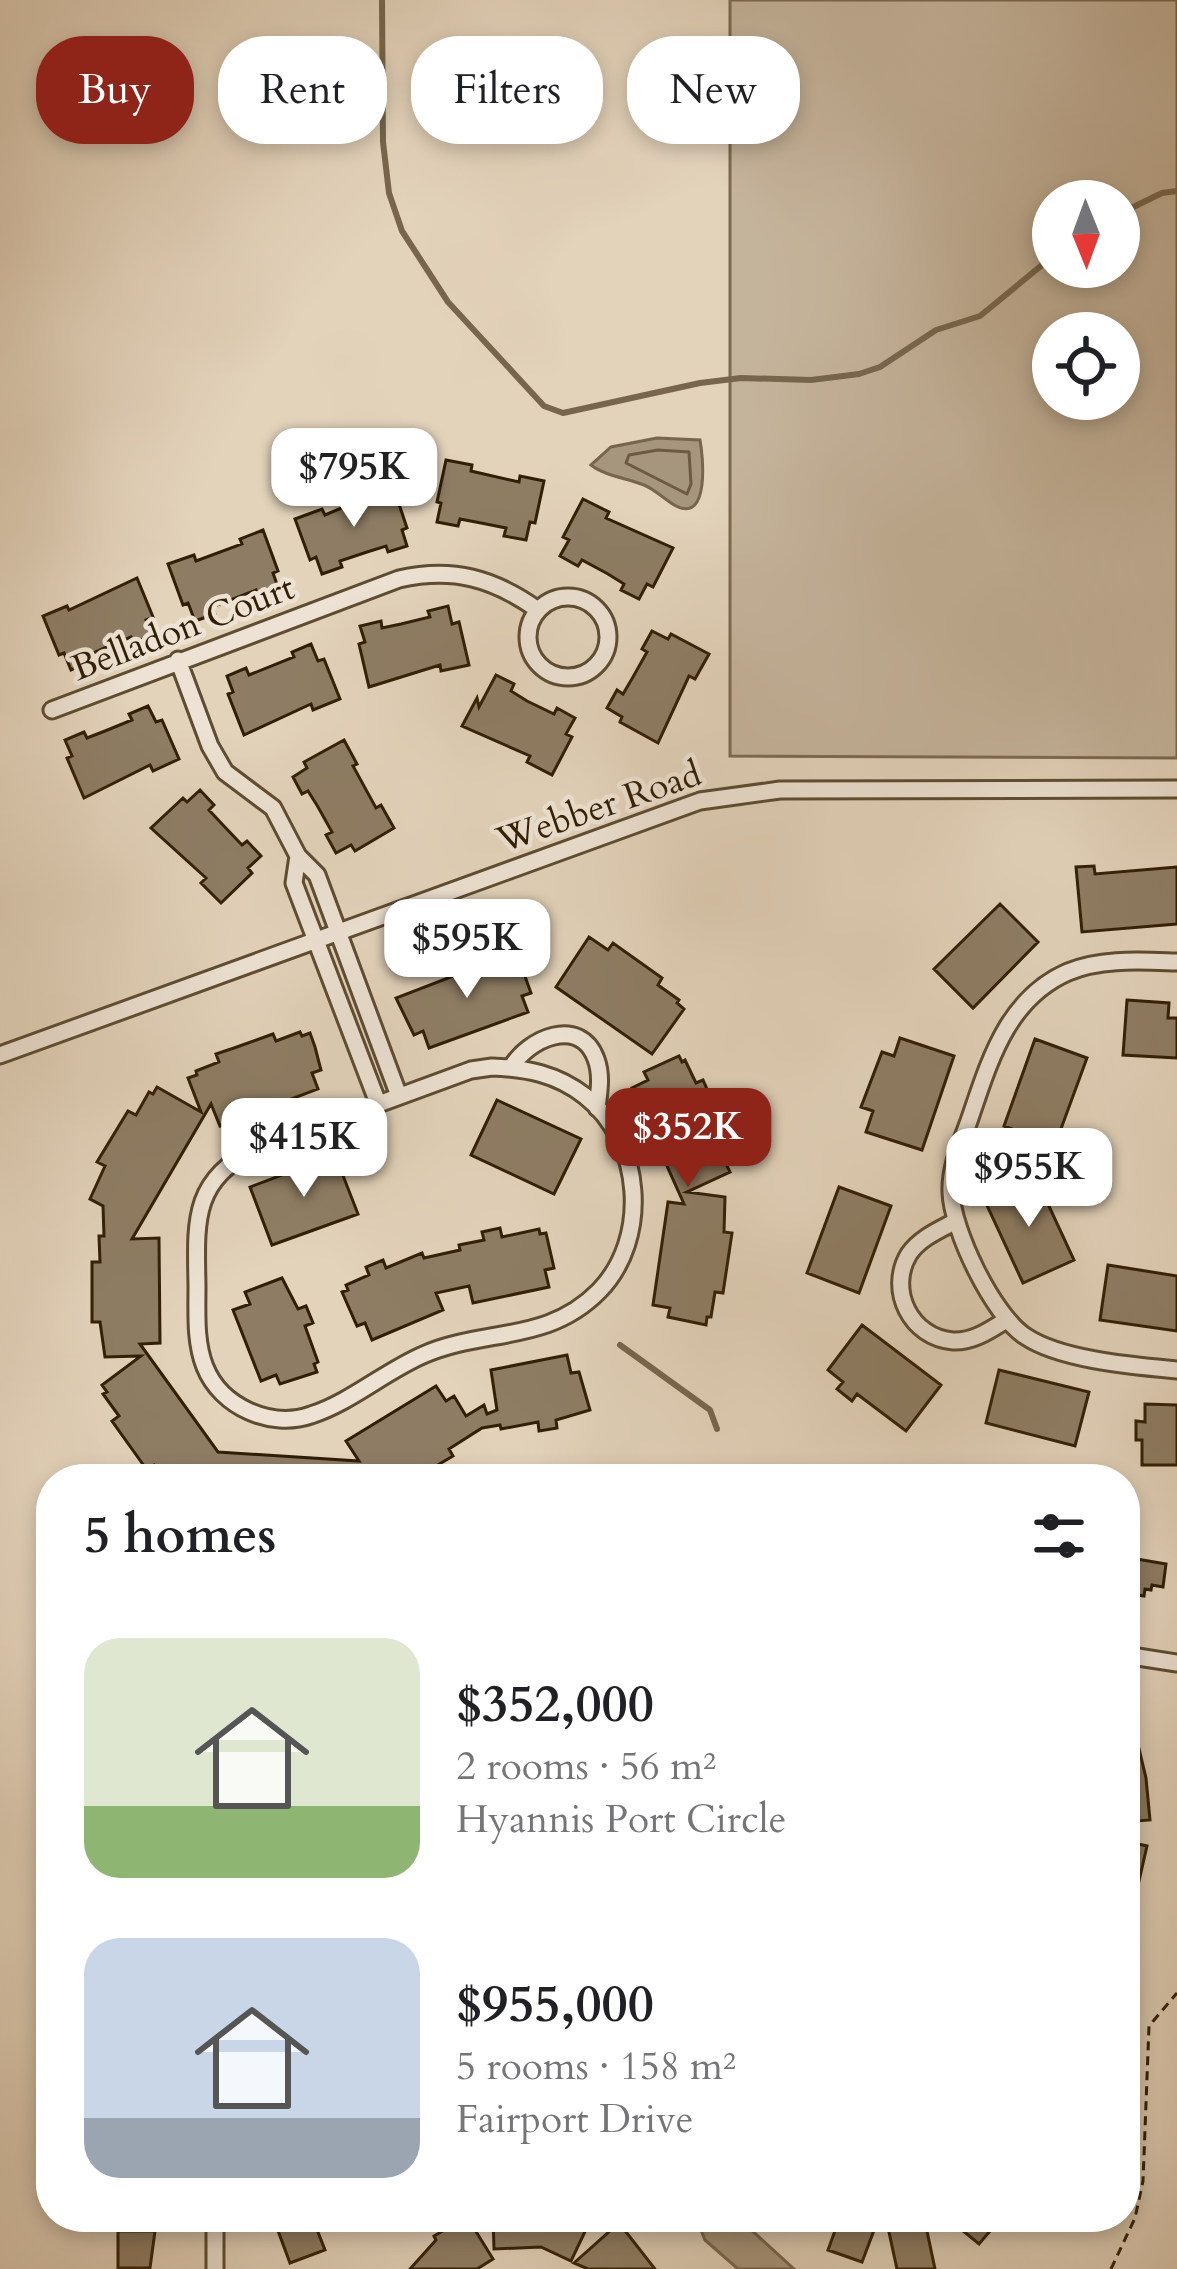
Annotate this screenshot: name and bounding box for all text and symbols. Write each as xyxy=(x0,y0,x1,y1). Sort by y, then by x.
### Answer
chip: Buy xyxy=(36,36,194,144)
chip: Rent xyxy=(218,36,387,144)
chip: Filters xyxy=(411,36,603,144)
chip: New xyxy=(627,36,800,144)
north arrow xyxy=(1032,180,1140,288)
map controls xyxy=(1032,180,1140,420)
button: locate xyxy=(1032,312,1140,420)
pin: $795K xyxy=(270,428,438,530)
text: $795K xyxy=(298,440,410,493)
street label: Belladon Court xyxy=(65,563,301,693)
street label: Webber Road xyxy=(489,749,708,865)
pin: $595K xyxy=(383,899,551,1001)
text: $595K xyxy=(411,911,523,964)
pin: $352K xyxy=(604,1088,772,1190)
pin: $415K xyxy=(220,1098,388,1200)
text: $352K xyxy=(632,1100,744,1153)
text: $415K xyxy=(248,1110,360,1163)
pin: $955K xyxy=(945,1128,1113,1230)
text: $955K xyxy=(973,1140,1085,1193)
text: 5 homes xyxy=(84,1501,276,1571)
icon: filters xyxy=(1026,1503,1092,1569)
text: $352,000 xyxy=(456,1670,654,1740)
icon: home xyxy=(180,1686,324,1830)
text: 2 rooms · 56 m² xyxy=(456,1740,716,1793)
text: Hyannis Port Circle xyxy=(456,1793,786,1846)
text: $955,000 xyxy=(456,1970,654,2040)
icon: home xyxy=(180,1986,324,2130)
text: 5 rooms · 158 m² xyxy=(456,2040,736,2093)
text: Fairport Drive xyxy=(456,2093,693,2146)

